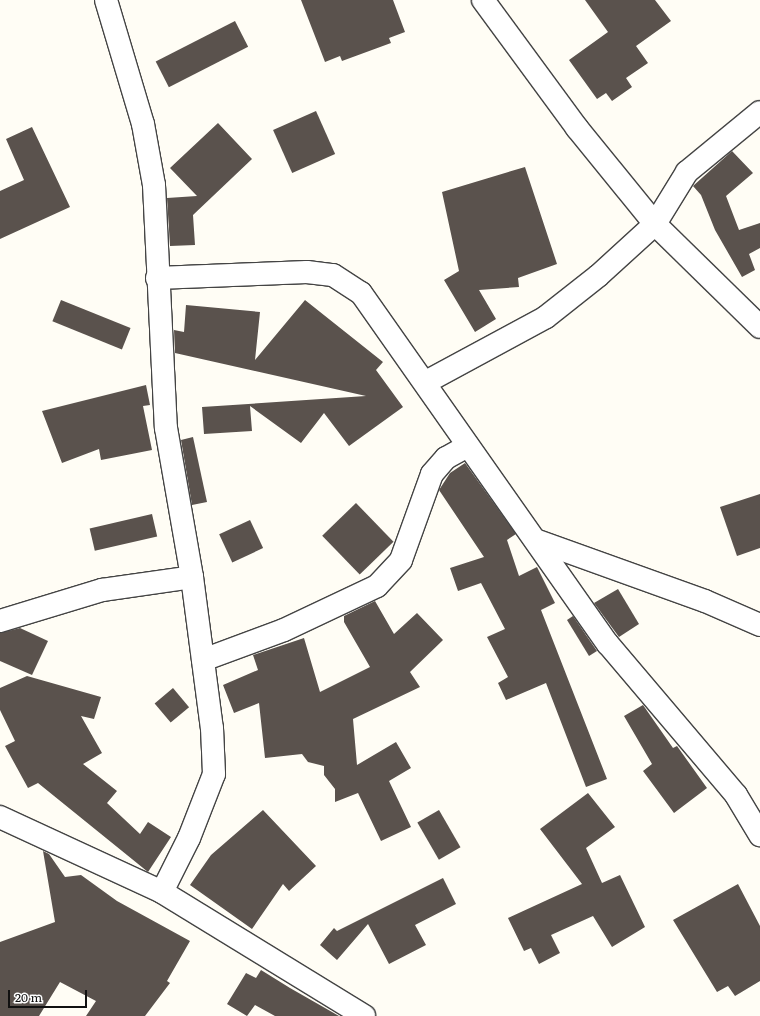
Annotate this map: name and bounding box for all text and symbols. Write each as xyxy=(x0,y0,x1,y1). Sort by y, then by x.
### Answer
scale bar xyxy=(10,982,89,1008)
text: 20 m xyxy=(15,988,42,1006)

